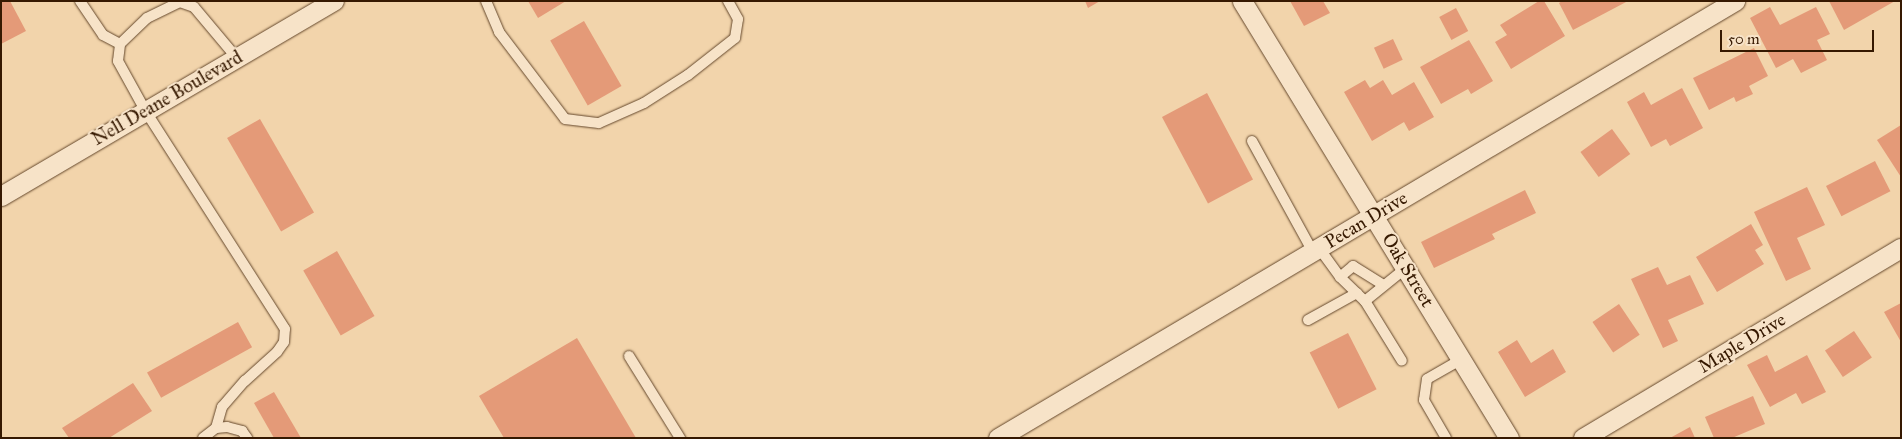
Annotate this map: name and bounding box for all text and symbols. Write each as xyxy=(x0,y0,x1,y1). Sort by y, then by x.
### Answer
scale bar xyxy=(1722,20,1876,52)
text: 50 m xyxy=(1728,30,1760,48)
street label: Nell Deane Boulevard xyxy=(88,46,246,150)
street label: Pecan Drive xyxy=(1320,186,1412,254)
street label: Oak Street xyxy=(1377,229,1439,311)
street label: Maple Drive xyxy=(1694,308,1790,378)

